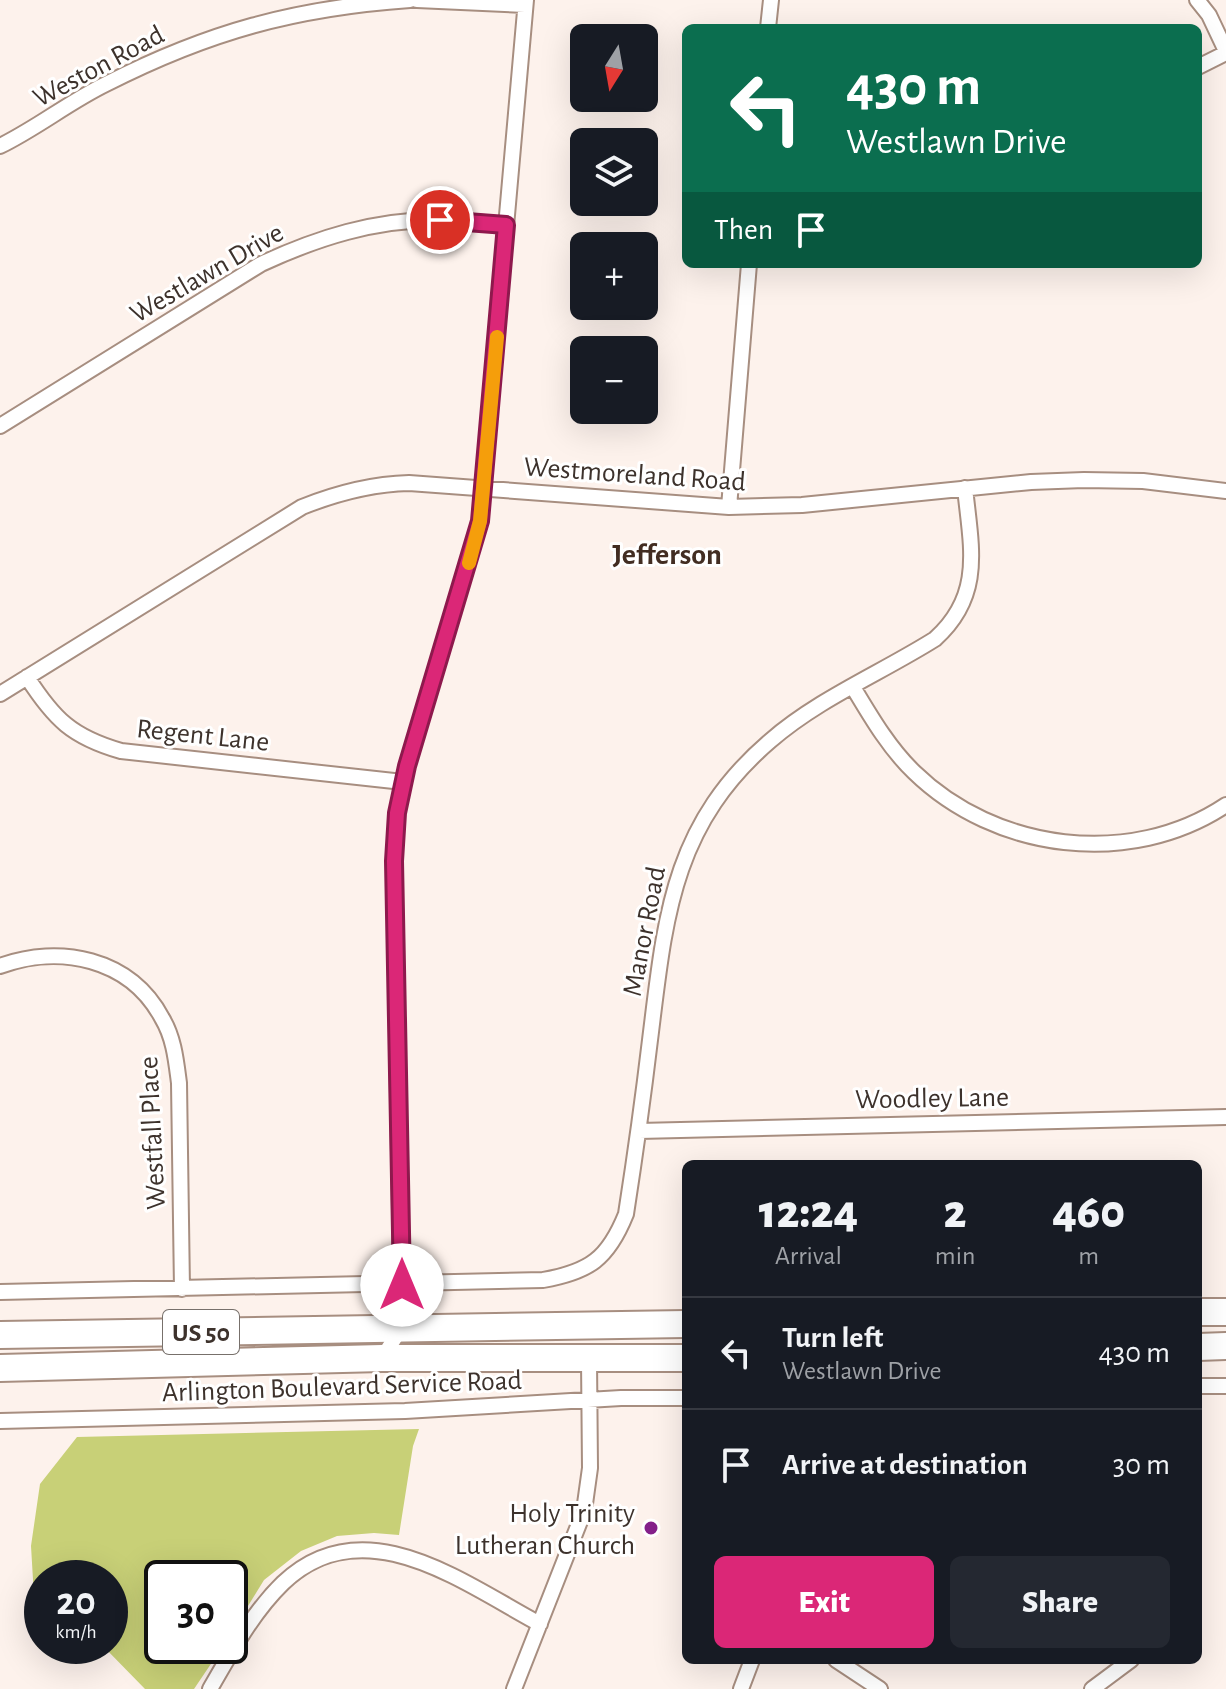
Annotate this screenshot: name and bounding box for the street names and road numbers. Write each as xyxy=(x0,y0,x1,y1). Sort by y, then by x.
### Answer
street label: Weston Road xyxy=(29,21,169,113)
street label: Westlawn Drive xyxy=(126,219,288,329)
street label: Westmoreland Road xyxy=(523,453,747,497)
street label: Regent Lane xyxy=(135,715,271,757)
street label: Manor Road xyxy=(619,864,671,999)
street label: Westfall Place xyxy=(135,1055,171,1210)
street label: Woodley Lane xyxy=(855,1084,1009,1114)
road number: US 50 xyxy=(163,1310,239,1354)
street label: Arlington Boulevard Service Road xyxy=(162,1367,523,1407)

